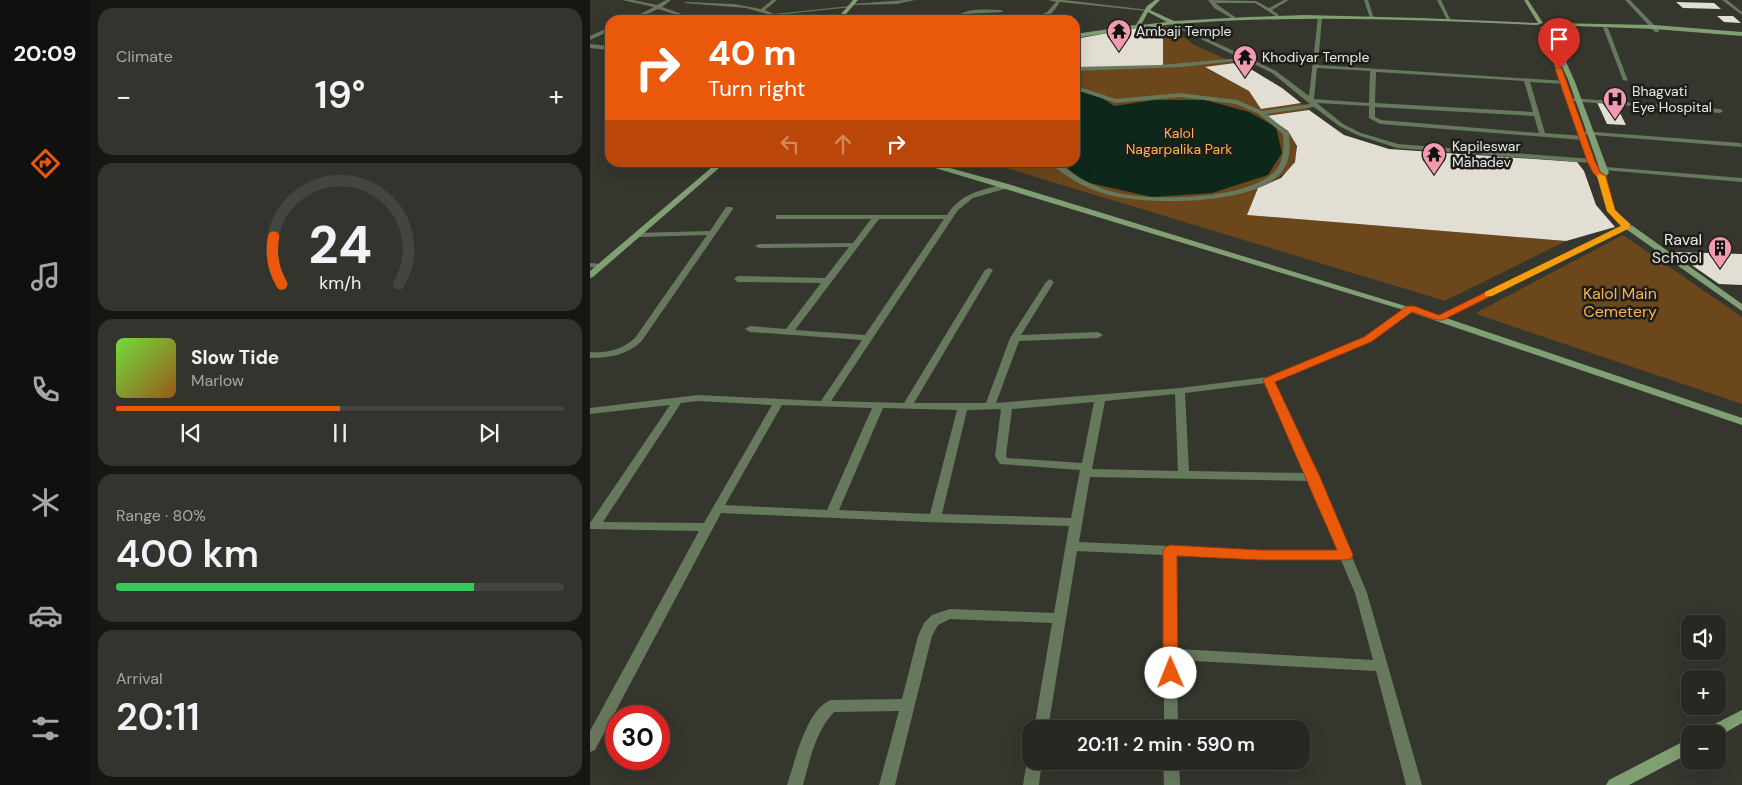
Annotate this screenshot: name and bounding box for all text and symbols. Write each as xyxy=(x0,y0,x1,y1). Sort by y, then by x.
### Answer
temple icon: Ambaji Temple xyxy=(1106,18,1132,52)
pin xyxy=(1538,18,1580,69)
place label: Ambaji Temple xyxy=(1136,22,1232,40)
icon: arrive xyxy=(1545,25,1573,53)
text: 40 m xyxy=(708,30,797,76)
icon: right xyxy=(625,35,690,100)
text: 20:09 xyxy=(13,39,77,68)
temple icon: Khodiyar Temple xyxy=(1232,44,1258,78)
text: Climate xyxy=(116,46,173,67)
place label: Khodiyar Temple xyxy=(1262,48,1369,66)
text: 19° xyxy=(315,70,365,120)
text: Turn right xyxy=(708,74,805,103)
text: − xyxy=(116,78,131,115)
text: + xyxy=(549,78,564,115)
place label: Bhagvati Eye Hospital xyxy=(1632,82,1712,116)
hospital icon: Bhagvati Eye Hospital xyxy=(1602,86,1628,120)
park label: Kalol Nagarpalika Park xyxy=(1126,124,1232,158)
icon: left xyxy=(776,130,804,158)
icon: ahead xyxy=(829,130,857,158)
icon: right xyxy=(882,130,910,158)
place label: Kapileswar Mahadev xyxy=(1452,137,1521,171)
temple icon: Kapileswar Mahadev xyxy=(1421,141,1447,175)
icon: directions xyxy=(28,146,63,181)
text: 24 xyxy=(308,211,372,279)
place label: Raval School xyxy=(1652,229,1702,268)
building icon: Raval School xyxy=(1707,235,1733,269)
icon: music xyxy=(28,259,63,294)
text: km/h xyxy=(319,271,361,295)
park label: Kalol Main Cemetery xyxy=(1583,283,1657,322)
text: Slow Tide xyxy=(191,345,279,370)
text: Marlow xyxy=(191,370,244,391)
icon: phone xyxy=(28,372,63,407)
icon: previous xyxy=(177,419,205,447)
icon: pause xyxy=(326,419,354,447)
icon: next xyxy=(475,419,503,447)
icon: climate xyxy=(28,485,63,520)
text: Range · 80% xyxy=(116,505,206,526)
text: 400 km xyxy=(116,529,259,579)
icon: car xyxy=(28,598,63,633)
map controls xyxy=(1681,615,1726,770)
button: sound xyxy=(1681,615,1726,660)
position arrow xyxy=(1144,646,1196,698)
text: Arrival xyxy=(116,668,163,689)
button: + xyxy=(1681,670,1726,715)
text: 20:11 xyxy=(116,692,200,742)
speed limit sign: 30 xyxy=(605,705,670,770)
icon: filters xyxy=(28,711,63,746)
button: − xyxy=(1681,725,1726,770)
text: 20:11 · 2 min · 590 m xyxy=(1077,732,1255,757)

